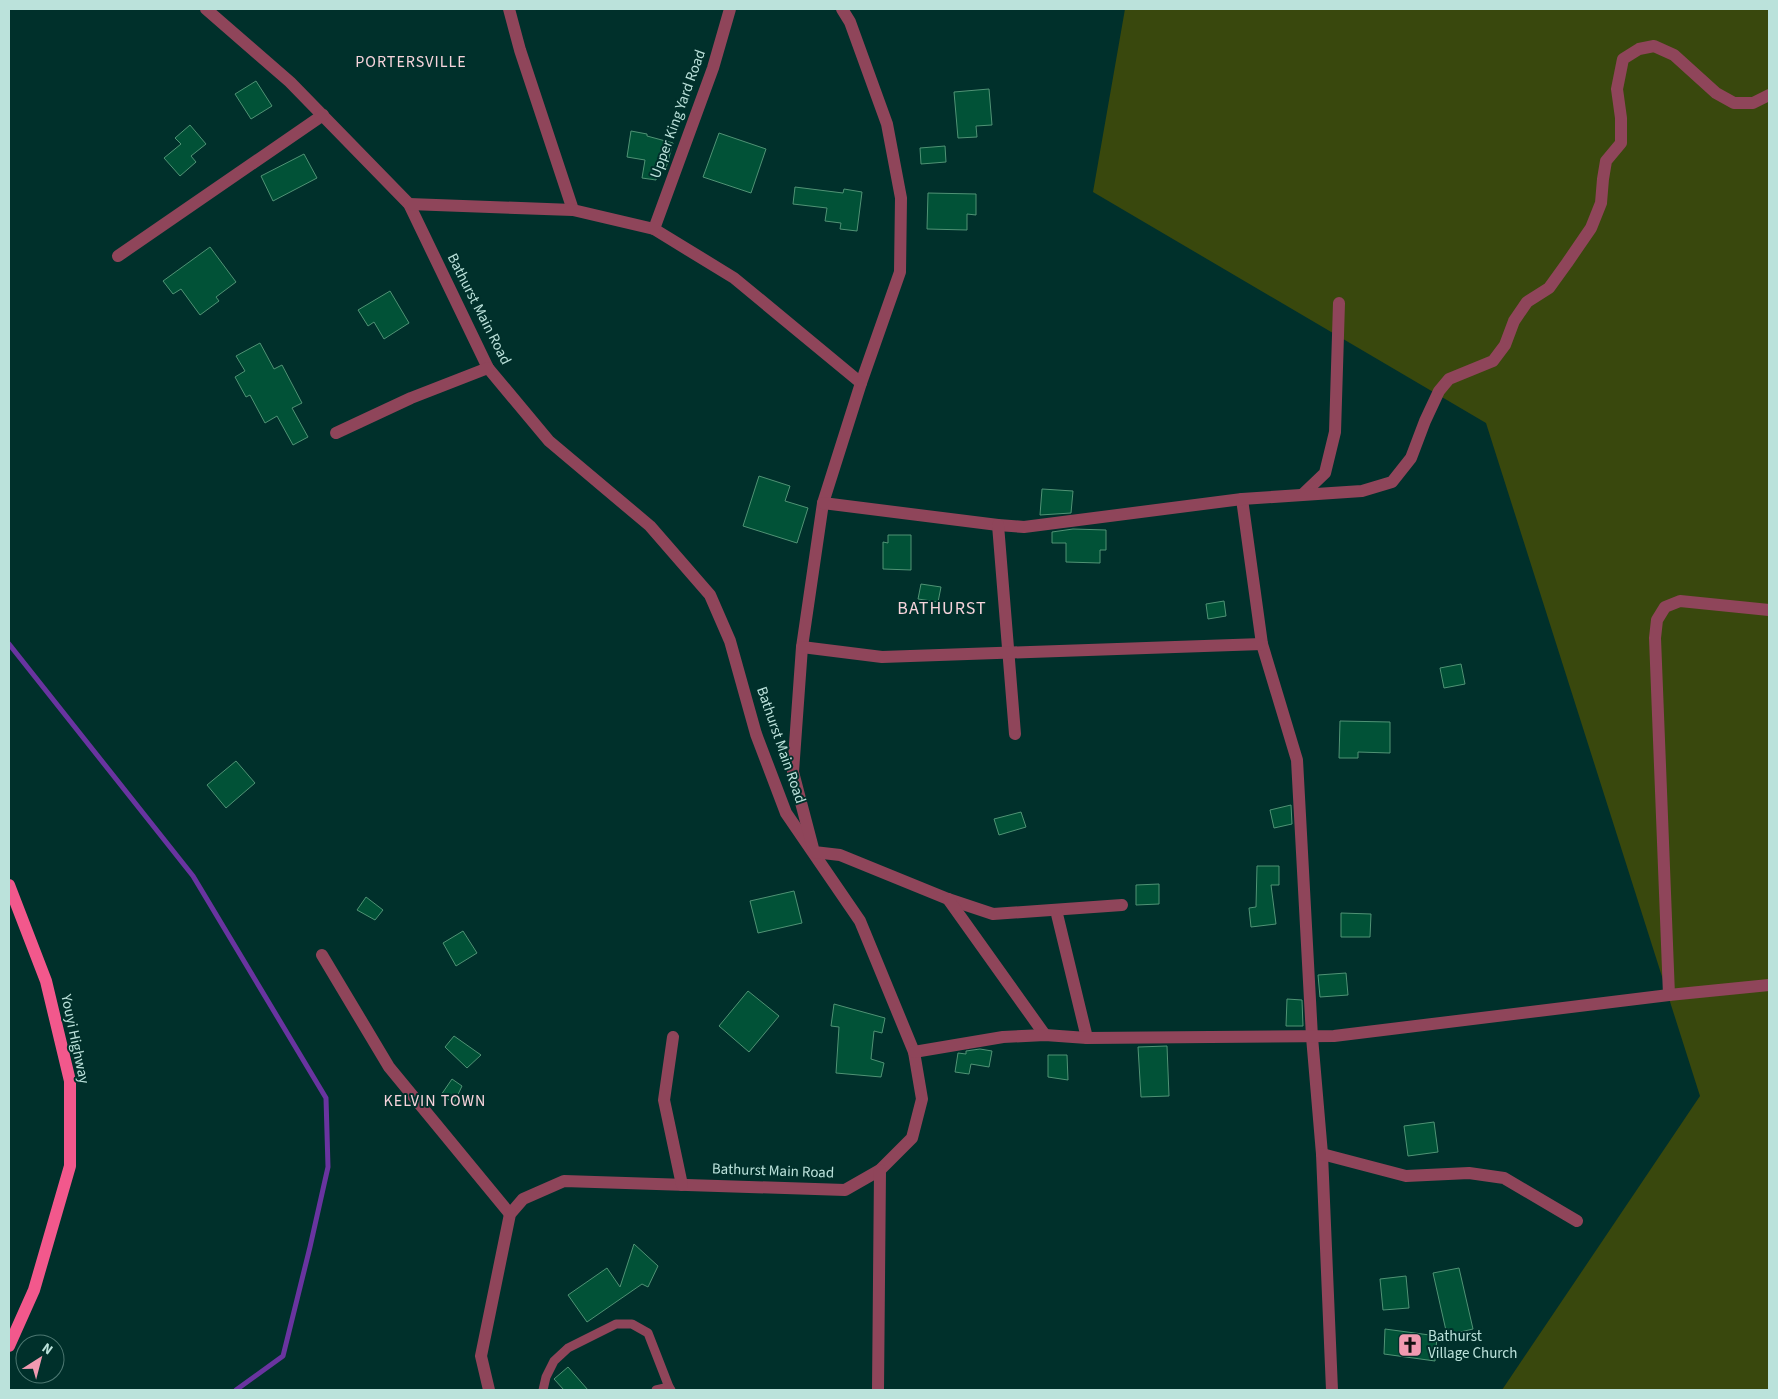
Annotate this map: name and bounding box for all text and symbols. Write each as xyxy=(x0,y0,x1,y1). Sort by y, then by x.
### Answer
street label: Upper King Yard Road xyxy=(645,47,711,181)
district label: PORTERSVILLE xyxy=(355,51,467,73)
street label: Bathurst Main Road xyxy=(442,250,516,368)
district label: BATHURST xyxy=(897,596,987,621)
street label: Bathurst Main Road xyxy=(751,684,811,806)
street label: Youyi Highway xyxy=(55,991,95,1086)
district label: KELVIN TOWN xyxy=(384,1090,486,1112)
street label: Bathurst Main Road xyxy=(712,1158,834,1184)
place label: Bathurst Village Church xyxy=(1428,1326,1517,1364)
church icon: Bathurst Village Church xyxy=(1397,1332,1423,1358)
north arrow xyxy=(15,1334,65,1384)
text: N xyxy=(37,1338,57,1360)

